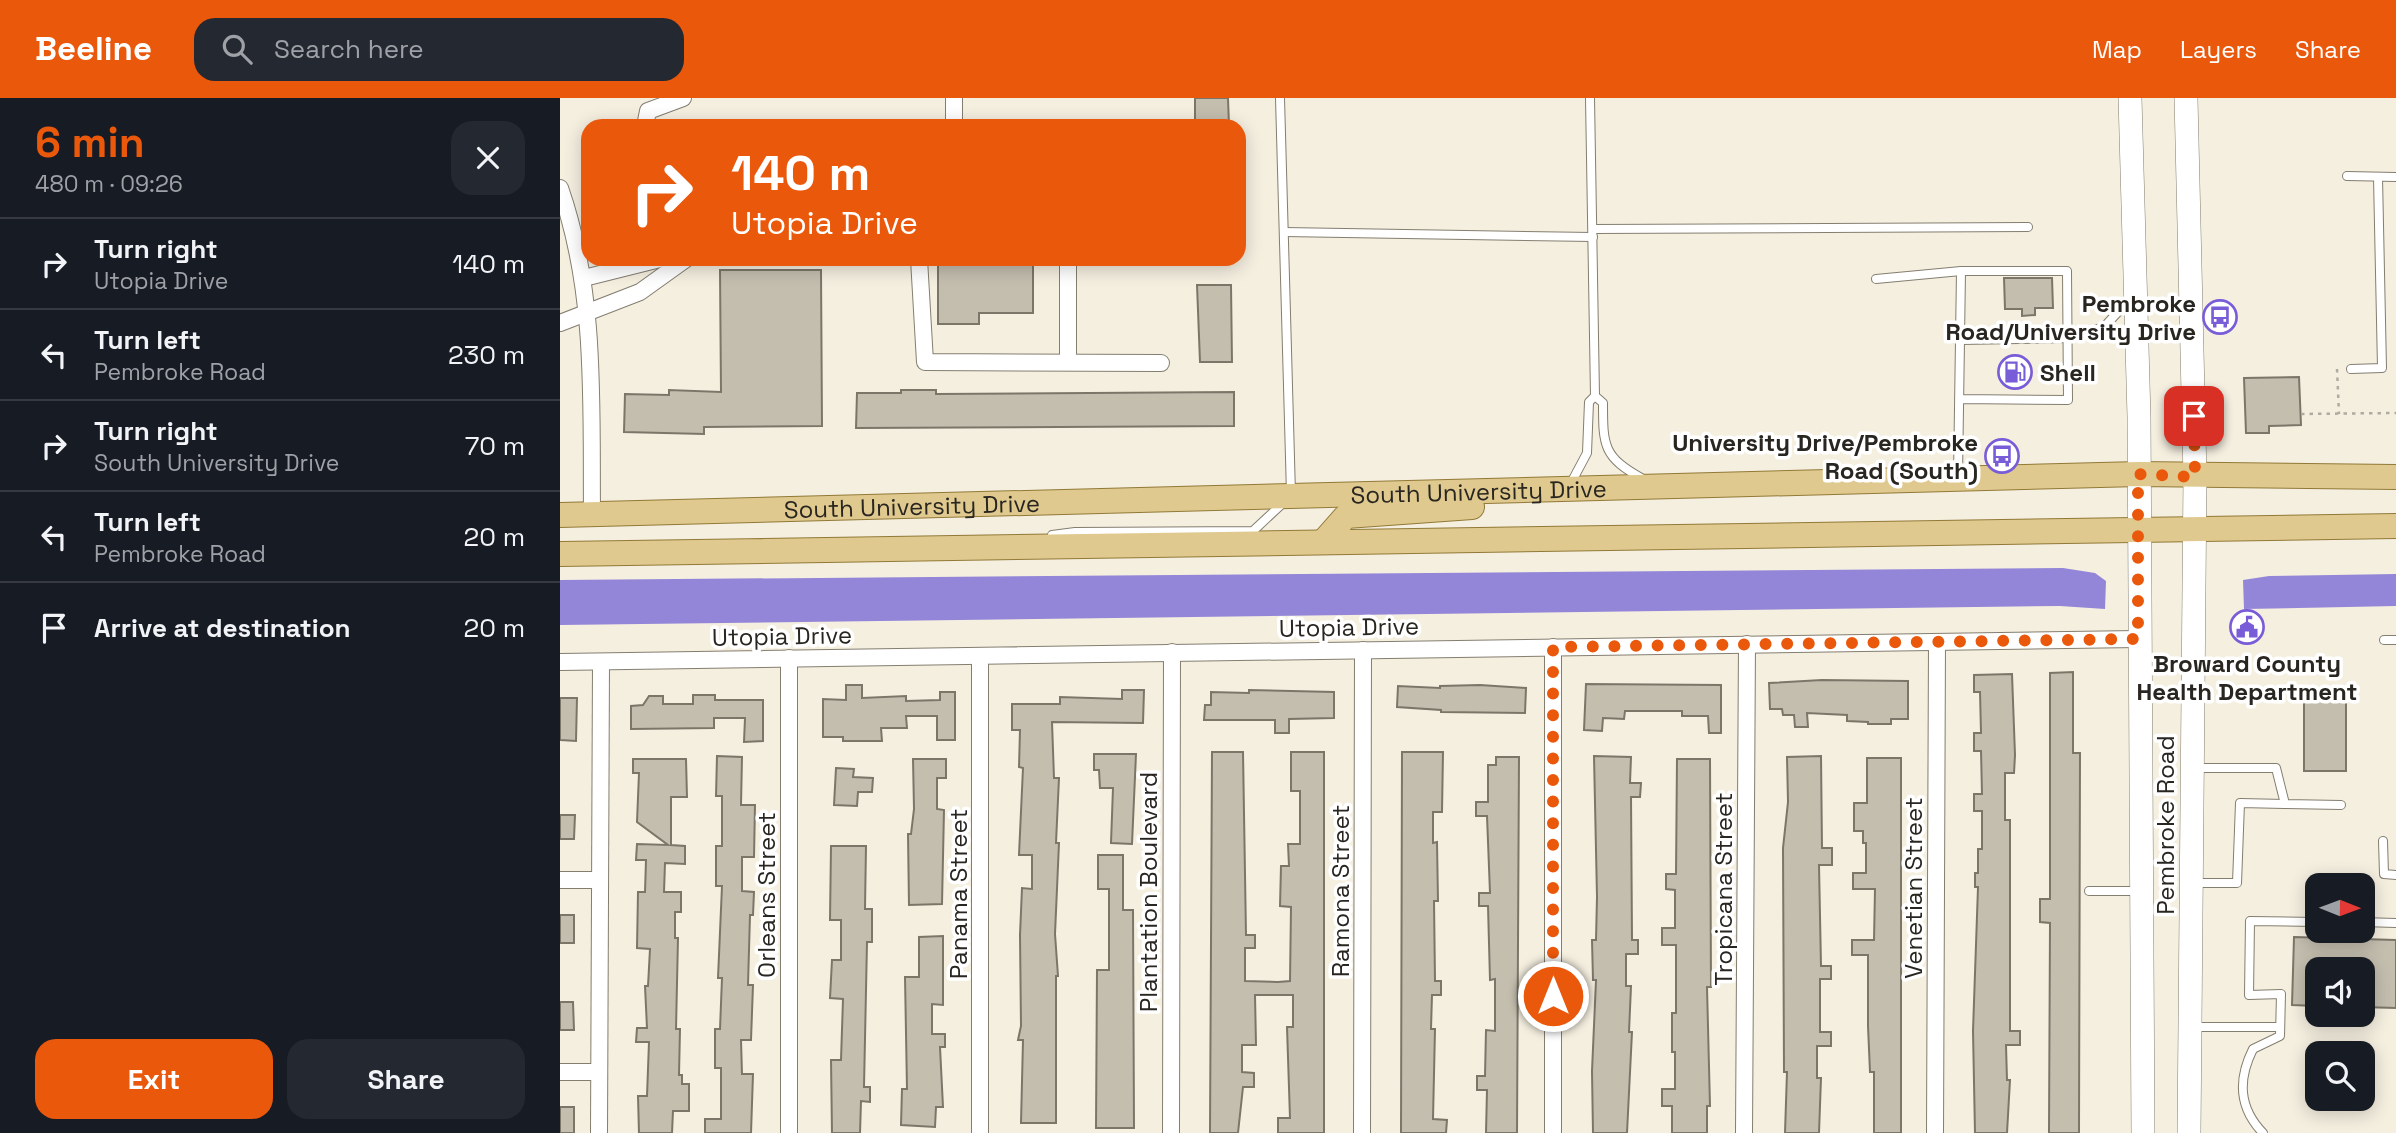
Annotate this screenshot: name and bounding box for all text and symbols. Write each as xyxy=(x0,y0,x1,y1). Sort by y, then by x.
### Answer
search box xyxy=(194,18,684,81)
text: Beeline xyxy=(35,28,152,70)
icon: search xyxy=(218,30,256,68)
text: Search here xyxy=(274,32,424,66)
text: Map xyxy=(2092,34,2142,65)
text: Layers xyxy=(2180,34,2257,65)
text: Share xyxy=(2295,34,2361,65)
text: 6 min xyxy=(35,116,145,169)
button: close xyxy=(451,121,525,195)
text: 140 m xyxy=(731,142,870,204)
icon: right xyxy=(616,147,707,238)
text: 480 m · 09:26 xyxy=(35,169,183,199)
text: Utopia Drive xyxy=(731,203,918,243)
text: Turn right xyxy=(94,232,218,266)
icon: right xyxy=(35,245,73,283)
text: 140 m xyxy=(452,247,525,281)
text: Utopia Drive xyxy=(94,266,228,296)
place label: Pembroke Road/University Drive xyxy=(1945,288,2196,347)
bus stop icon: Pembroke Road/University Drive xyxy=(2201,298,2239,336)
text: Turn left xyxy=(94,323,201,357)
icon: left xyxy=(35,336,73,374)
text: 230 m xyxy=(448,338,525,372)
fuel station icon: Shell xyxy=(1996,353,2034,391)
text: Pembroke Road xyxy=(94,357,266,387)
place label: Shell xyxy=(2040,357,2096,388)
pin xyxy=(2164,386,2224,446)
icon: arrive xyxy=(2175,397,2213,435)
text: Turn right xyxy=(94,414,218,448)
icon: right xyxy=(35,427,73,465)
place label: University Drive/Pembroke Road (South) xyxy=(1672,427,1978,486)
text: 70 m xyxy=(465,429,525,463)
bus stop icon: University Drive/Pembroke Road (South) xyxy=(1983,437,2021,475)
text: South University Drive xyxy=(94,448,339,478)
street label: South University Drive xyxy=(1350,472,1607,510)
street label: South University Drive xyxy=(783,487,1040,525)
text: Turn left xyxy=(94,505,201,539)
icon: left xyxy=(35,518,73,556)
text: 20 m xyxy=(464,520,525,554)
text: Pembroke Road xyxy=(94,539,266,569)
public building icon: Broward County Health Department xyxy=(2228,608,2266,646)
icon: arrive xyxy=(35,609,73,647)
street label: Utopia Drive xyxy=(1279,610,1419,644)
text: Arrive at destination xyxy=(94,611,351,645)
text: 20 m xyxy=(464,611,525,645)
street label: Utopia Drive xyxy=(712,619,852,653)
place label: Broward County Health Department xyxy=(2137,648,2357,707)
street label: Pembroke Road xyxy=(2150,735,2181,915)
street label: Plantation Boulevard xyxy=(1133,772,1164,1012)
street label: Tropicana Street xyxy=(1708,792,1739,986)
street label: Venetian Street xyxy=(1898,797,1929,979)
street label: Ramona Street xyxy=(1325,805,1356,977)
street label: Panama Street xyxy=(943,809,974,979)
street label: Orleans Street xyxy=(751,812,782,978)
north arrow xyxy=(2305,873,2375,943)
map controls xyxy=(2305,873,2375,1111)
button: sound xyxy=(2305,957,2375,1027)
position arrow xyxy=(1516,959,1590,1033)
button: Exit xyxy=(35,1039,273,1119)
button: Share xyxy=(287,1039,525,1119)
button: search xyxy=(2305,1041,2375,1111)

